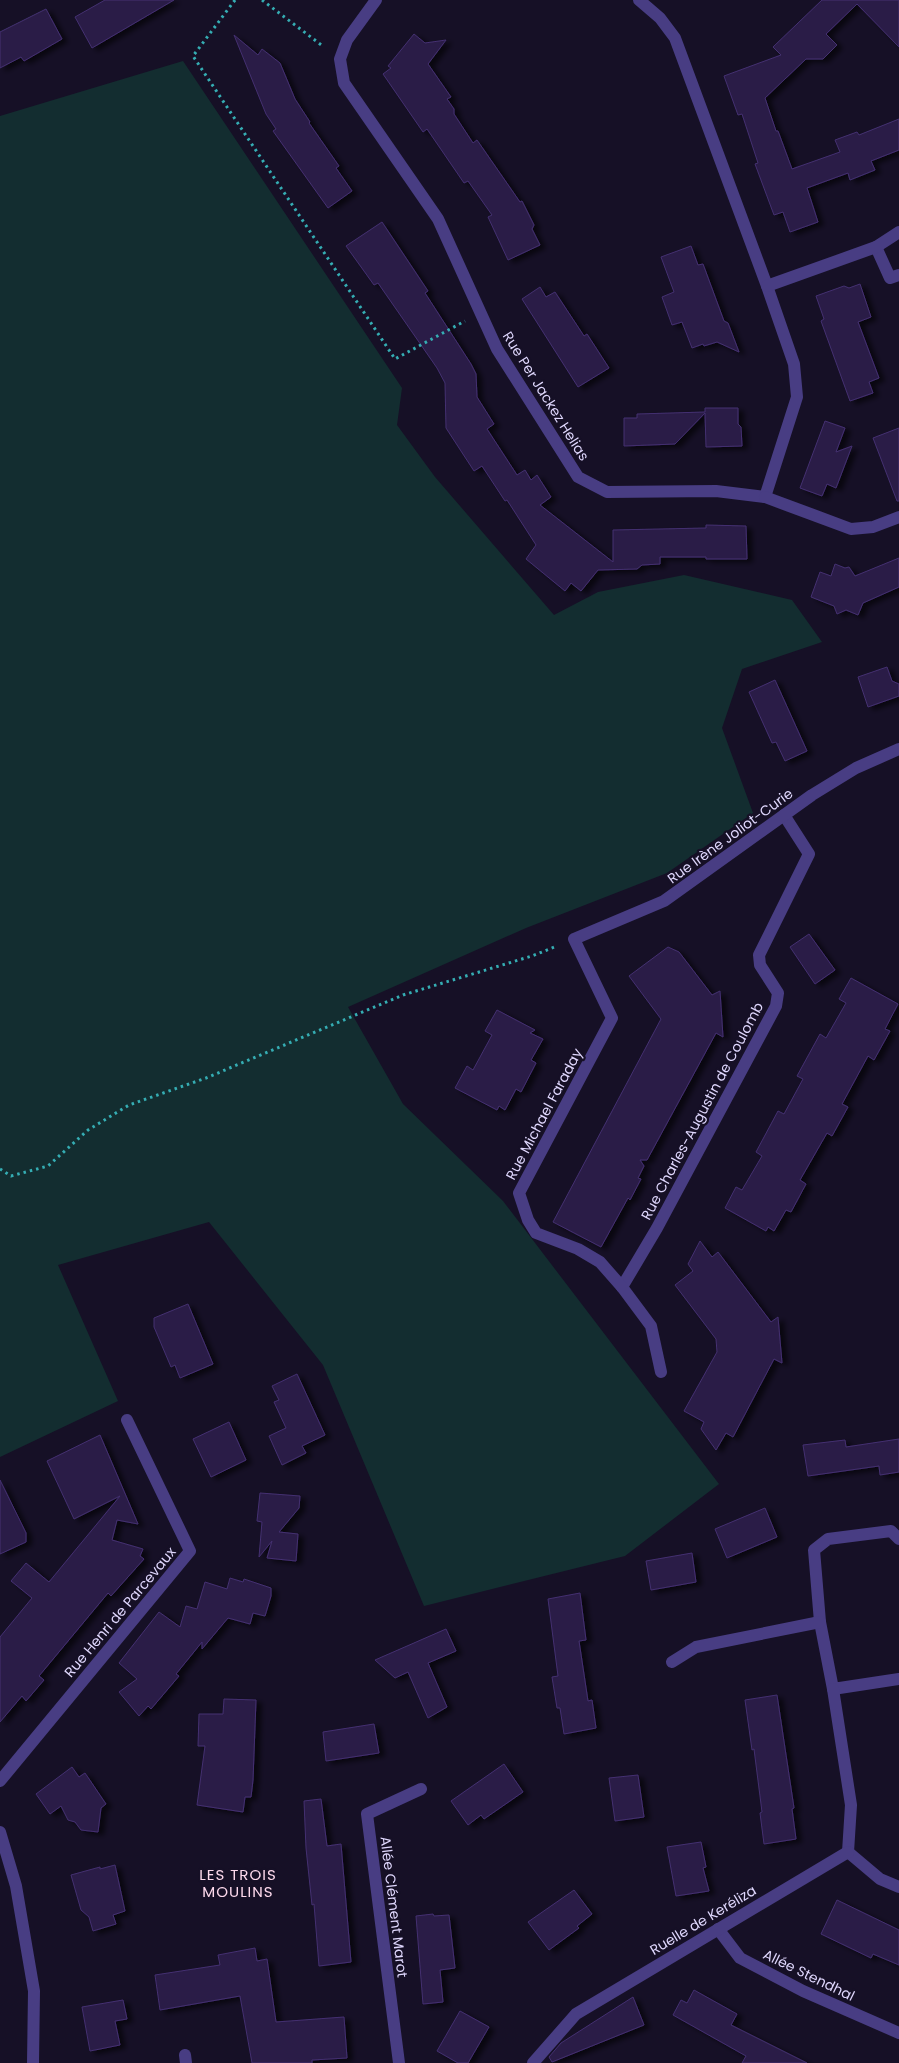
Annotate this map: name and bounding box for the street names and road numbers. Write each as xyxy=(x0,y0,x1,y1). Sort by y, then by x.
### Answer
street label: Rue Per Jackez Helias xyxy=(498,328,594,464)
street label: Rue Irène Joliot-Curie xyxy=(663,783,797,888)
street label: Rue Charles-Augustin de Coulomb xyxy=(636,999,768,1223)
street label: Rue Michael Faraday xyxy=(501,1045,587,1183)
street label: Rue Henri de Parcevaux xyxy=(59,1542,181,1681)
street label: Allée Clément Marot xyxy=(375,1835,413,1979)
street label: Ruelle de Keréliza xyxy=(646,1880,760,1960)
street label: Allée Stendhal xyxy=(760,1944,858,2006)

